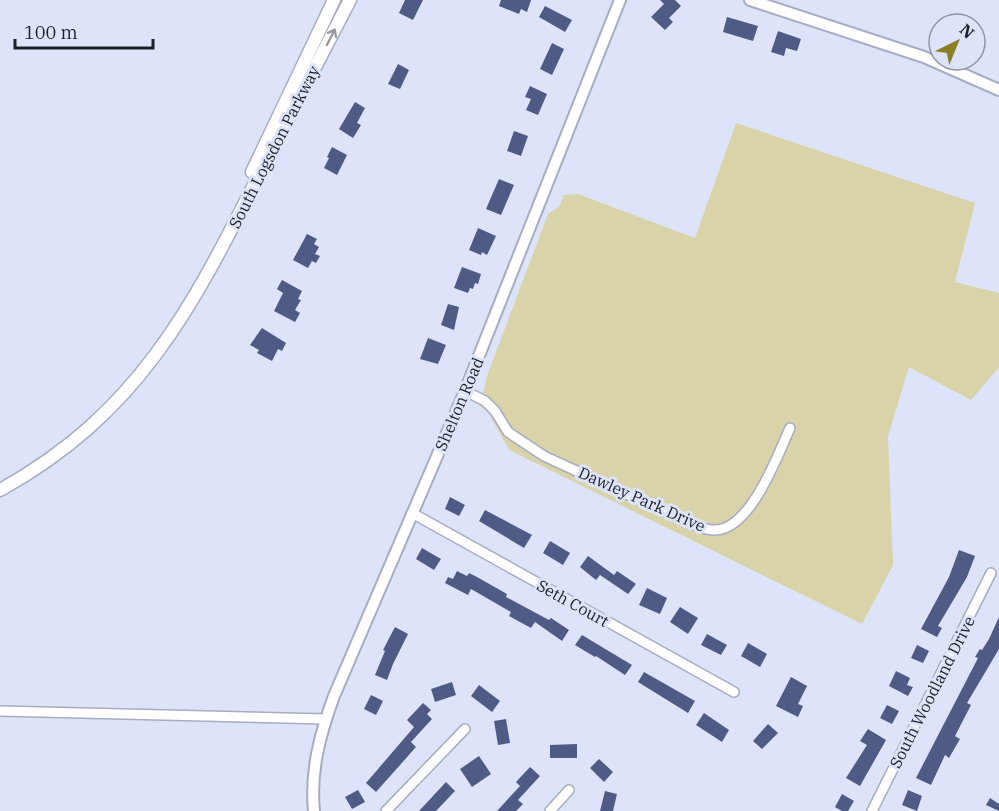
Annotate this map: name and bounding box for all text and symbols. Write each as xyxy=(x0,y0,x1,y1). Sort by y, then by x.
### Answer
scale bar xyxy=(15,12,153,50)
north arrow xyxy=(927,12,987,72)
text: N xyxy=(956,19,979,43)
text: 100 m xyxy=(24,21,78,44)
one-way arrow xyxy=(325,29,337,46)
street label: South Logsdon Parkway xyxy=(224,62,324,232)
street label: Shelton Road xyxy=(430,354,488,454)
street label: Dawley Park Drive xyxy=(575,462,709,536)
street label: Seth Court xyxy=(533,575,613,631)
street label: South Woodland Drive xyxy=(885,613,979,771)

